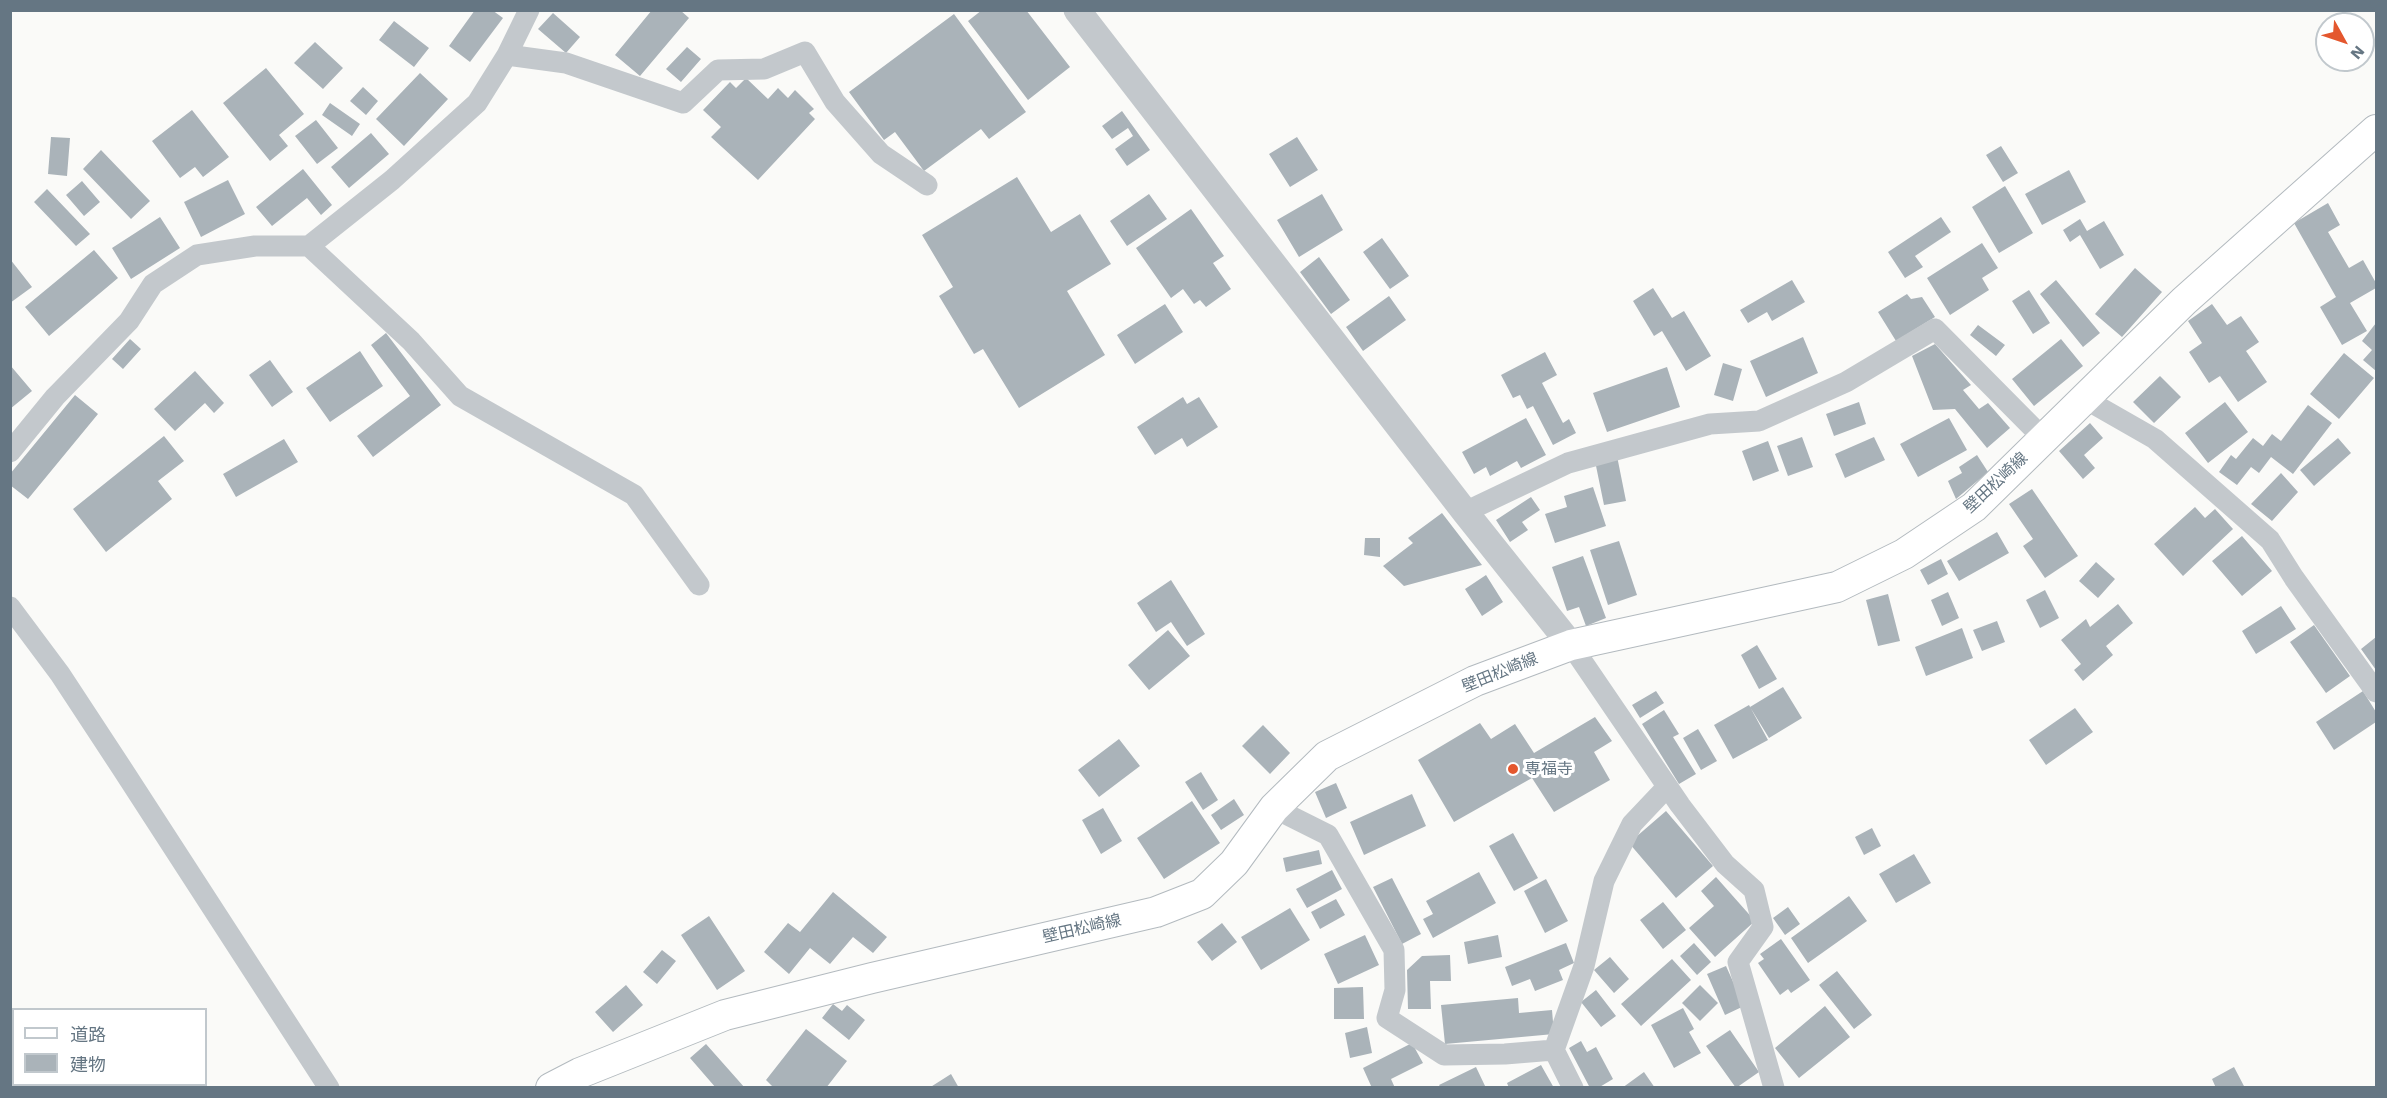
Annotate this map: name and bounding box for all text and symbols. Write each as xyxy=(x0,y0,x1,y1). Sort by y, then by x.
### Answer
north arrow xyxy=(2315,12,2375,72)
text: N xyxy=(2347,42,2369,63)
street label: 壁田松崎線 xyxy=(1960,449,2032,517)
street label: 壁田松崎線 xyxy=(1459,649,1541,697)
place label: 専福寺 xyxy=(1525,759,1573,779)
marker: 専福寺 xyxy=(1506,762,1520,776)
street label: 壁田松崎線 xyxy=(1041,911,1123,947)
legend xyxy=(12,1008,207,1086)
text: 道路 xyxy=(70,1024,106,1045)
text: 建物 xyxy=(70,1054,106,1075)

